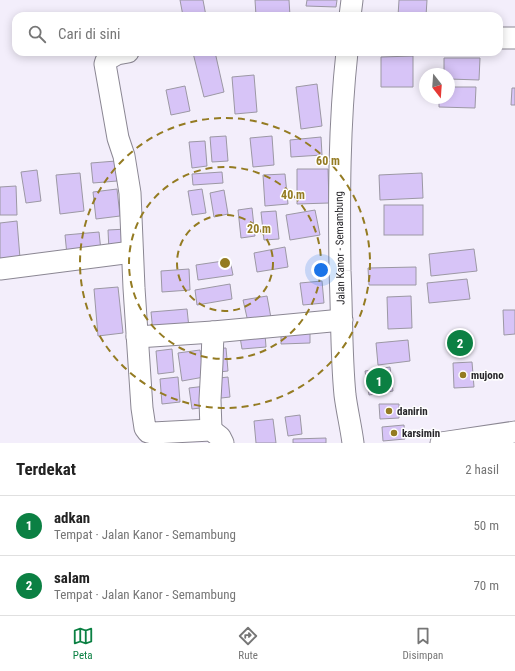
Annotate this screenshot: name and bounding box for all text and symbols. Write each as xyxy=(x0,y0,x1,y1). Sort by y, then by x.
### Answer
search box xyxy=(12,12,503,56)
icon: search xyxy=(26,23,48,45)
text: Cari di sini xyxy=(58,25,120,43)
north arrow xyxy=(419,68,455,104)
text: 60 m xyxy=(316,154,340,168)
text: 40 m xyxy=(281,188,305,202)
street label: Jalan Kanor - Semambung xyxy=(333,191,347,305)
text: 20 m xyxy=(247,222,271,236)
centre of rings xyxy=(218,256,232,270)
your location xyxy=(311,260,331,280)
pin: 2 xyxy=(447,328,473,358)
pin: 1 xyxy=(366,366,392,396)
place label: mujono xyxy=(471,369,504,382)
marker: mujono xyxy=(458,370,468,380)
place label: danirin xyxy=(397,405,428,418)
marker: danirin xyxy=(384,406,394,416)
place label: karsimin xyxy=(402,427,440,440)
marker: karsimin xyxy=(389,428,399,438)
text: Terdekat xyxy=(16,459,76,479)
text: 2 hasil xyxy=(465,462,499,477)
text: adkan xyxy=(54,509,90,527)
text: 1 xyxy=(26,518,32,533)
text: 50 m xyxy=(473,518,499,533)
text: Tempat · Jalan Kanor - Semambung xyxy=(54,527,236,542)
text: salam xyxy=(54,569,90,587)
text: 2 xyxy=(26,578,32,593)
text: 70 m xyxy=(473,578,499,593)
text: Tempat · Jalan Kanor - Semambung xyxy=(54,587,236,602)
tab: Peta xyxy=(72,625,94,662)
tab: Rute xyxy=(237,625,259,662)
tab: Disimpan xyxy=(403,625,443,662)

